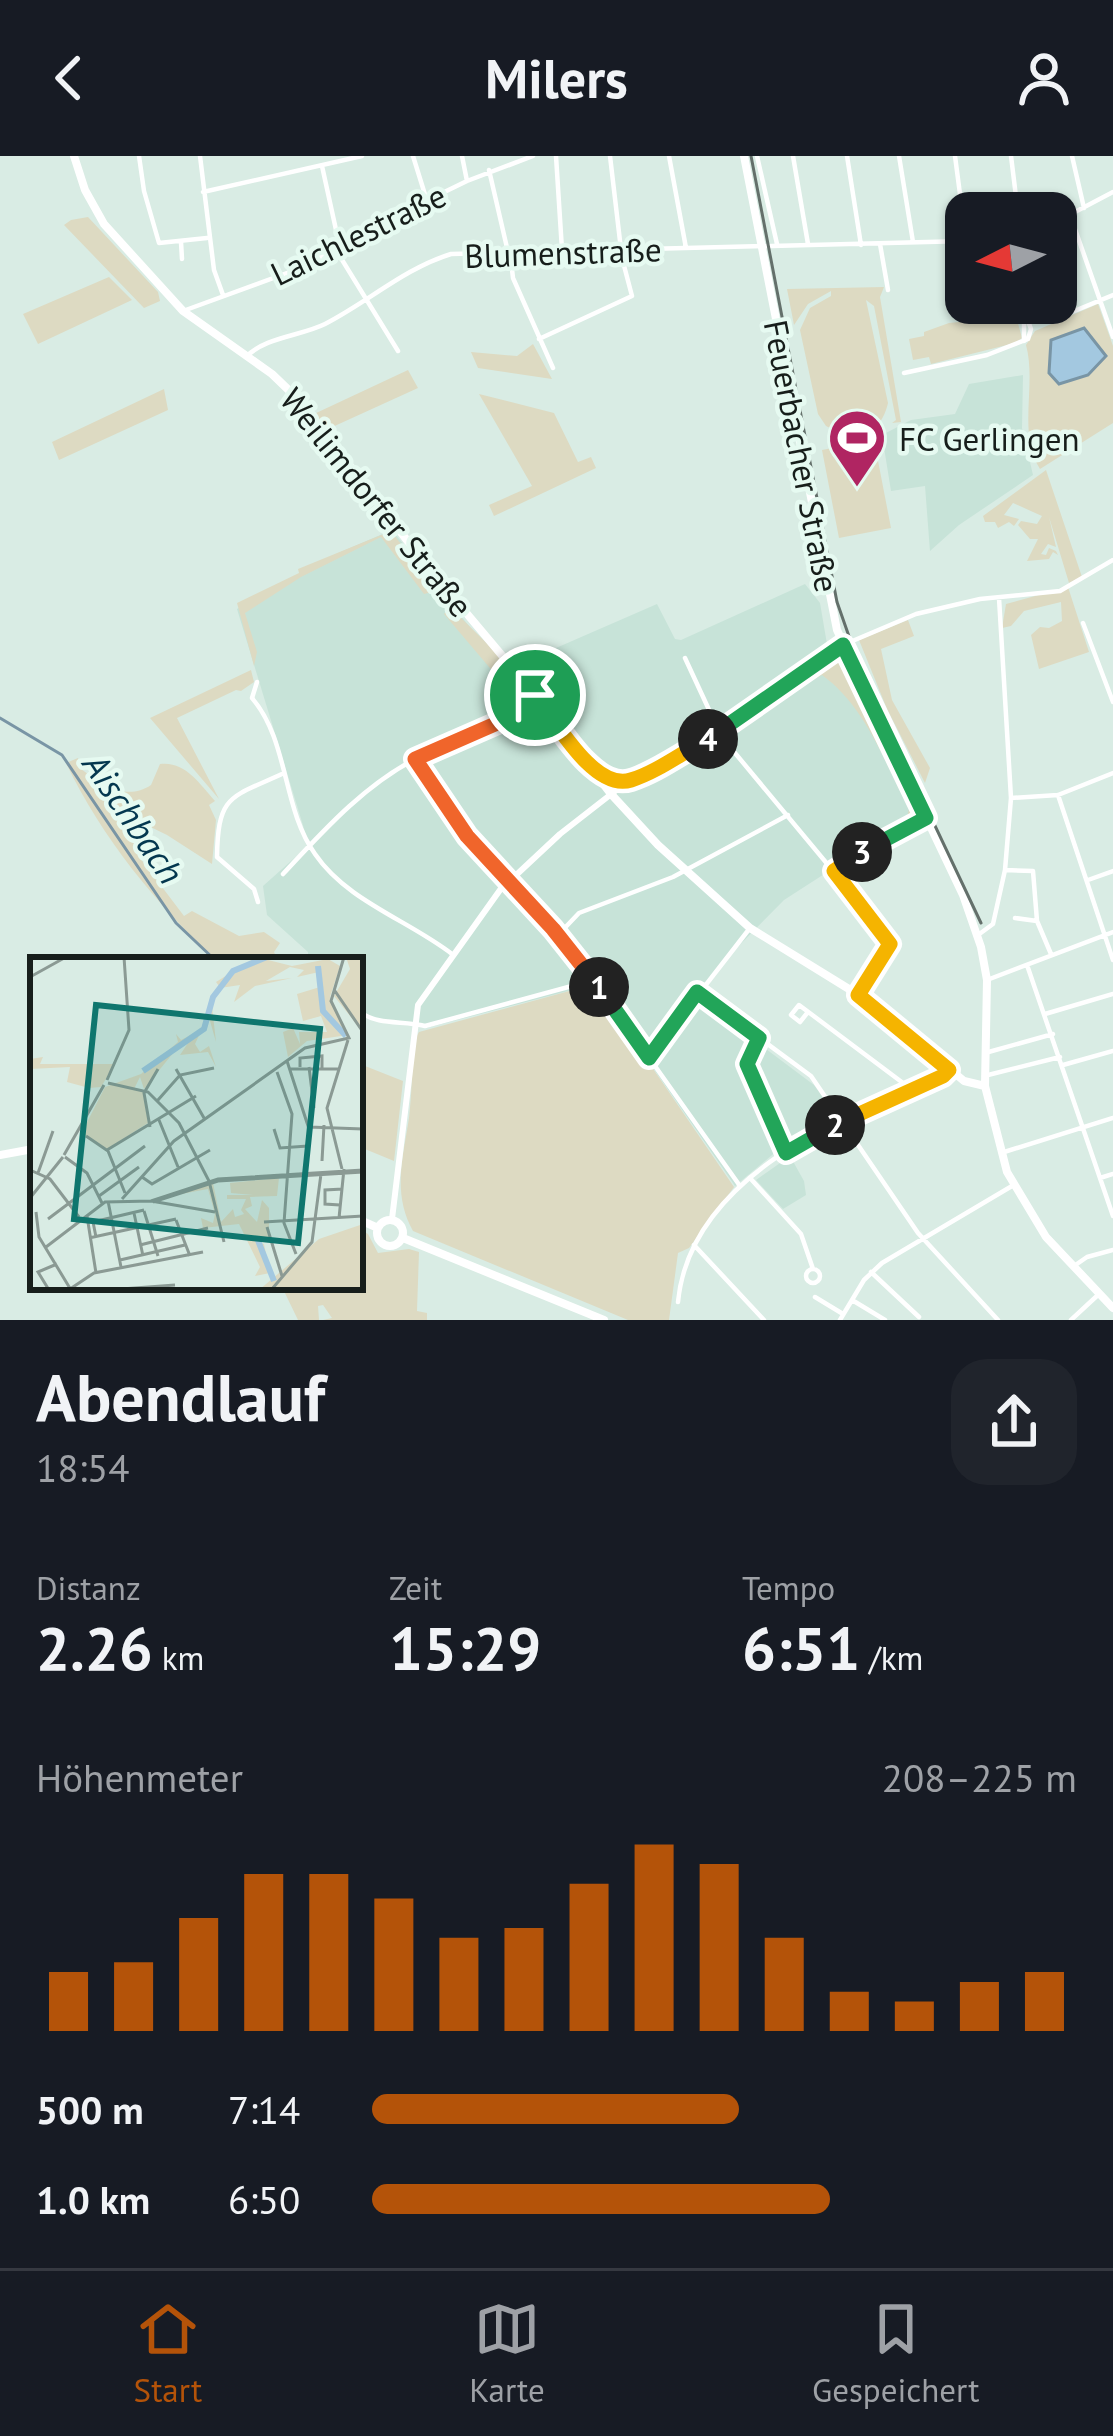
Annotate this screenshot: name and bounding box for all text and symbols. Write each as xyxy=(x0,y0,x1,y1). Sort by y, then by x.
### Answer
text: Milers xyxy=(485,43,628,113)
icon: back xyxy=(36,45,102,111)
icon: person xyxy=(1011,45,1077,111)
street label: Laichlestraße xyxy=(263,173,453,295)
north arrow xyxy=(945,192,1077,324)
map controls xyxy=(945,192,1077,324)
street label: Blumenstraße xyxy=(464,227,662,277)
street label: Feuerbacher Straße xyxy=(755,316,849,596)
street label: Weilimdorfer Straße xyxy=(271,378,483,626)
sports icon: FC Gerlingen xyxy=(826,407,888,489)
place label: FC Gerlingen xyxy=(899,417,1080,460)
pin xyxy=(484,644,586,746)
icon: arrive xyxy=(502,662,568,728)
pin: 4 xyxy=(678,709,738,769)
text: 4 xyxy=(699,717,717,760)
water label: Aischbach xyxy=(72,742,195,893)
pin: 3 xyxy=(832,822,892,882)
text: 3 xyxy=(853,830,871,873)
inset map xyxy=(30,957,363,1290)
pin: 1 xyxy=(569,957,629,1017)
text: 1 xyxy=(590,965,608,1008)
pin: 2 xyxy=(805,1095,865,1155)
text: 2 xyxy=(826,1103,844,1146)
text: Abendlauf xyxy=(36,1354,325,1439)
button: share xyxy=(951,1359,1077,1485)
text: 18:54 xyxy=(36,1442,130,1493)
text: Distanz xyxy=(36,1566,141,1609)
text: Zeit xyxy=(389,1566,442,1609)
text: Tempo xyxy=(742,1566,835,1609)
text: 2.26 xyxy=(36,1609,153,1687)
text: 15:29 xyxy=(389,1609,541,1687)
text: 6:51 xyxy=(742,1609,860,1687)
text: km xyxy=(153,1636,204,1679)
text: /km xyxy=(860,1636,923,1679)
text: Höhenmeter xyxy=(36,1752,243,1803)
text: 208–225 m xyxy=(882,1752,1077,1803)
text: 500 m xyxy=(36,2084,144,2135)
text: 7:14 xyxy=(228,2084,300,2135)
text: 1.0 km xyxy=(36,2174,150,2225)
text: 6:50 xyxy=(228,2174,300,2225)
tab: Start xyxy=(134,2296,202,2411)
tab: Karte xyxy=(469,2296,545,2411)
tab: Gespeichert xyxy=(812,2296,979,2411)

